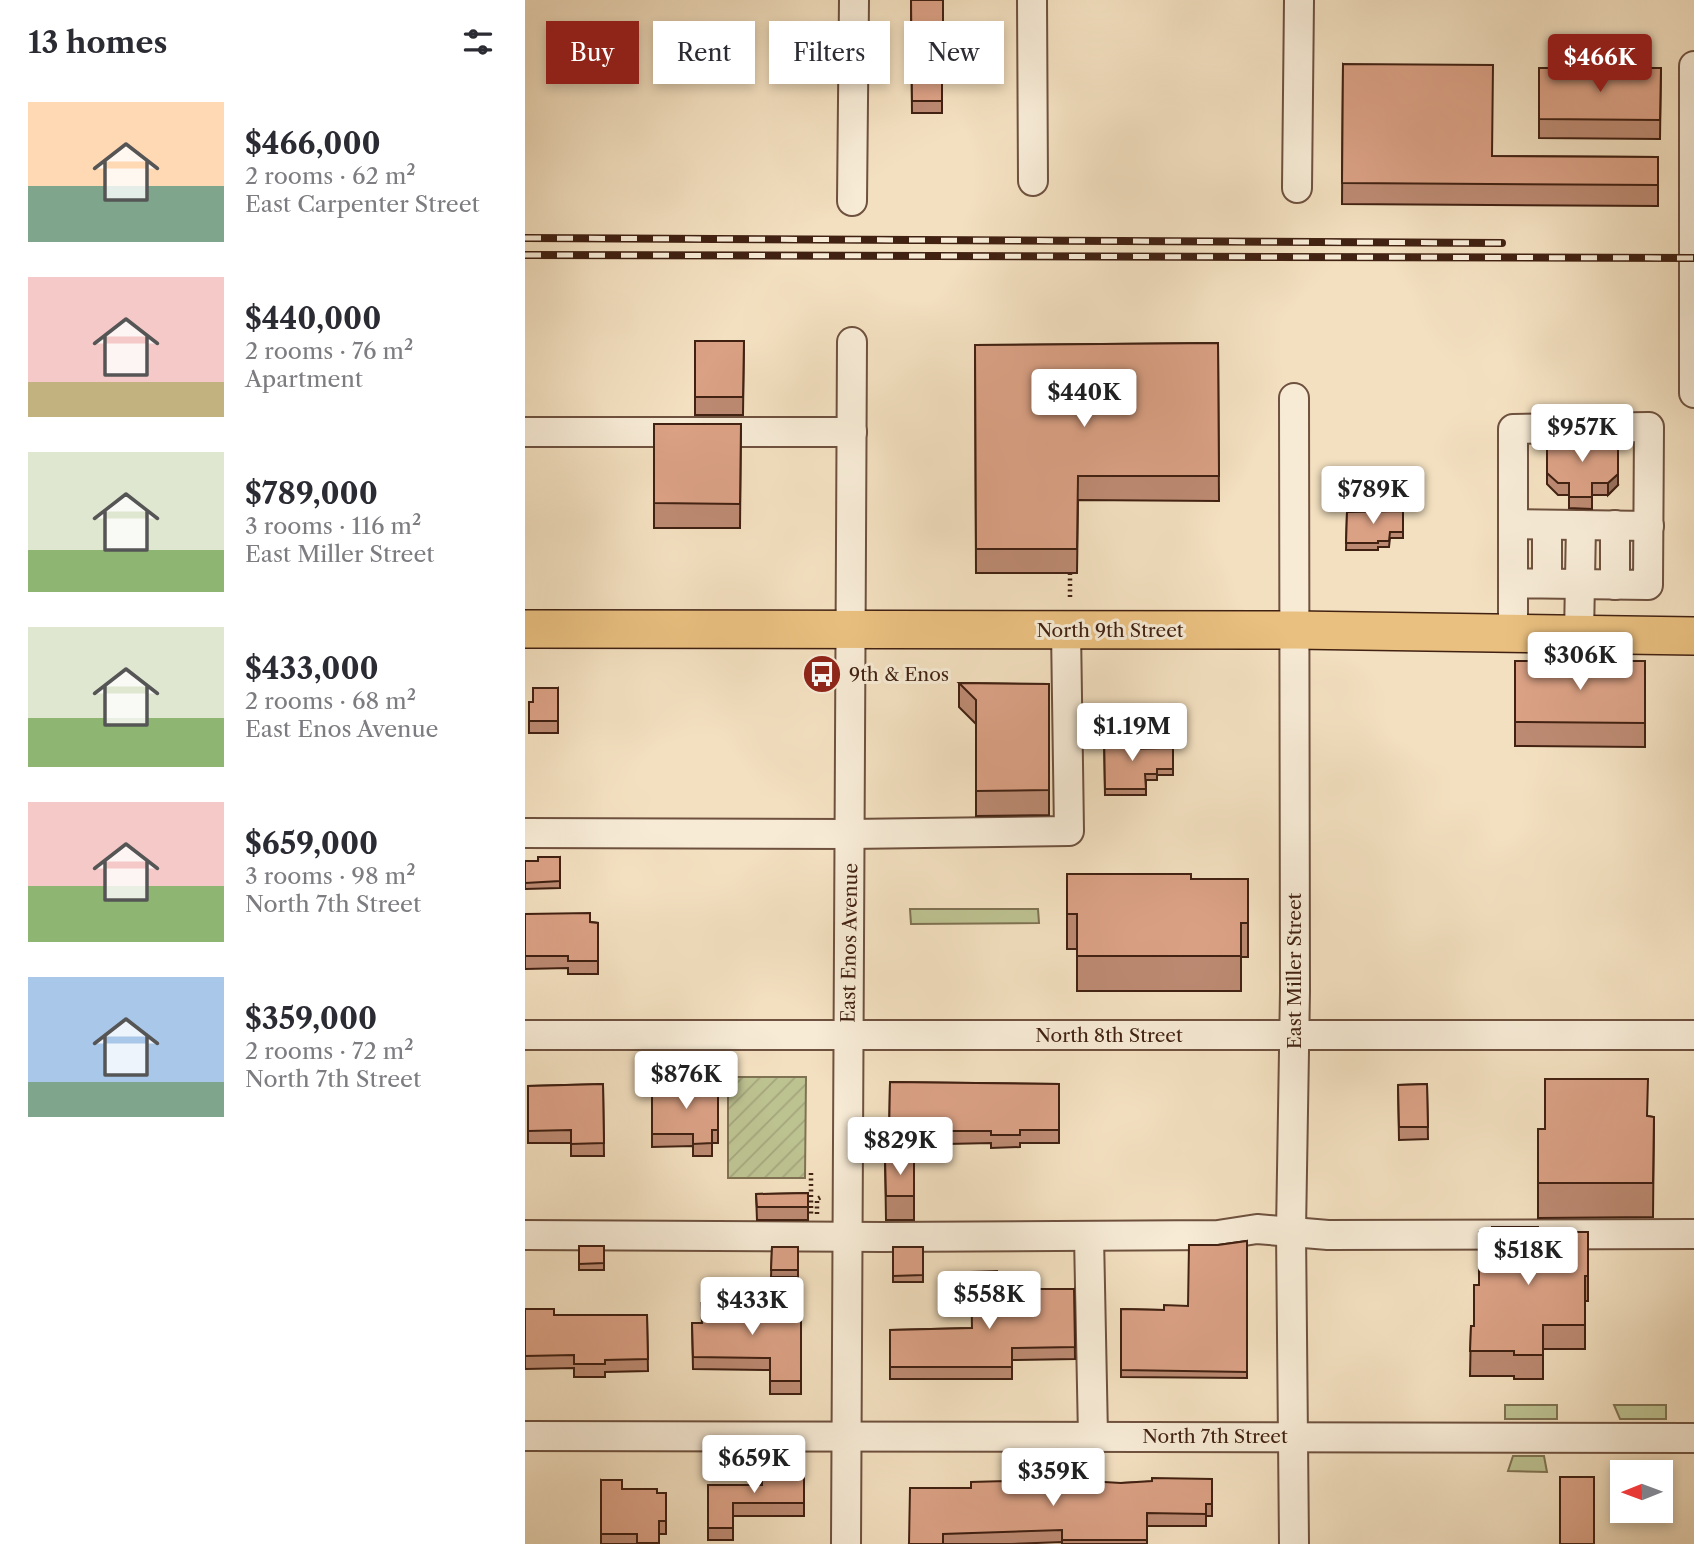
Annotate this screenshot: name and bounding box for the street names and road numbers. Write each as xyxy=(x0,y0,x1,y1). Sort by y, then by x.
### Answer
street label: North 9th Street xyxy=(1036,619,1184,642)
street label: East Enos Avenue xyxy=(837,863,862,1023)
street label: East Miller Street xyxy=(1283,892,1306,1049)
street label: North 8th Street xyxy=(1035,1024,1183,1047)
street label: North 7th Street xyxy=(1142,1425,1288,1448)

